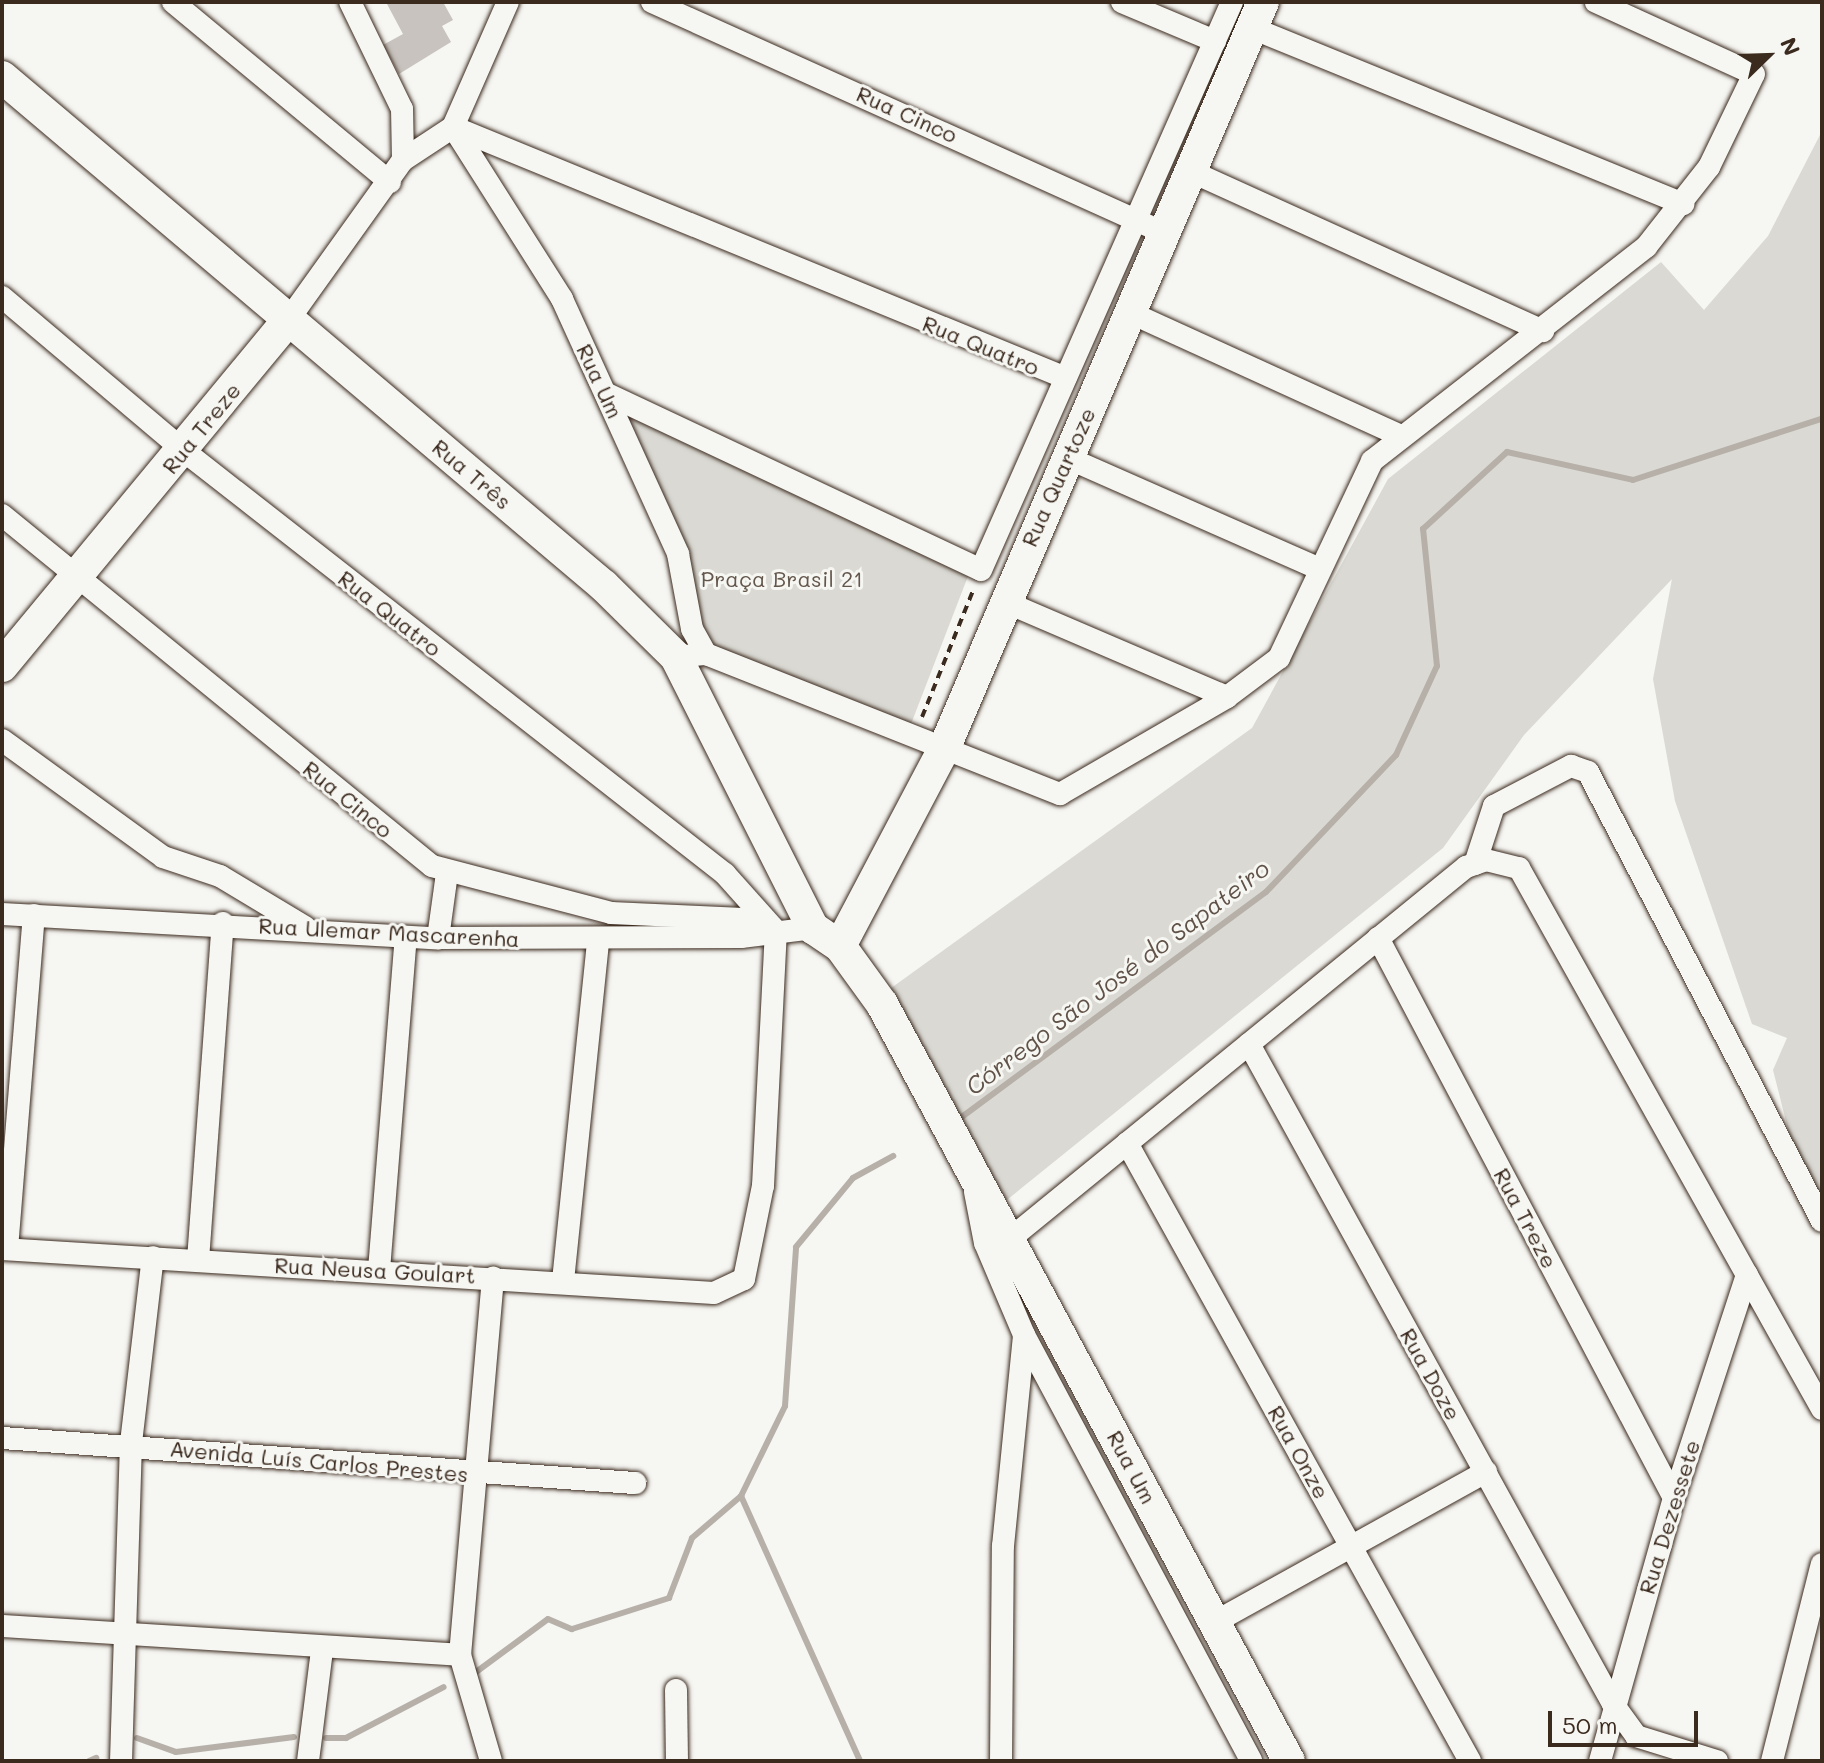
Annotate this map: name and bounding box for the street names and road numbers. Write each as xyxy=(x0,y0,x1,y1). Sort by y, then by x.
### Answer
street label: Rua Cinco xyxy=(853,80,961,148)
street label: Rua Quatro xyxy=(919,310,1043,380)
street label: Rua Um xyxy=(571,340,629,422)
street label: Rua Treze xyxy=(156,377,246,479)
street label: Rua Quartoze xyxy=(1016,403,1100,551)
street label: Rua Três xyxy=(427,433,517,515)
street label: Rua Quatro xyxy=(333,565,447,661)
street label: Rua Cinco xyxy=(298,755,398,843)
street label: Rua Ulemar Mascarenha xyxy=(258,912,520,952)
street label: Rua Treze xyxy=(1489,1163,1563,1273)
street label: Rua Neusa Goulart xyxy=(274,1252,476,1288)
street label: Rua Doze xyxy=(1395,1323,1467,1425)
street label: Rua Onze xyxy=(1263,1401,1335,1503)
street label: Rua Um xyxy=(1102,1426,1162,1508)
street label: Avenida Luís Carlos Prestes xyxy=(169,1435,469,1487)
street label: Rua Dezessete xyxy=(1633,1437,1705,1597)

